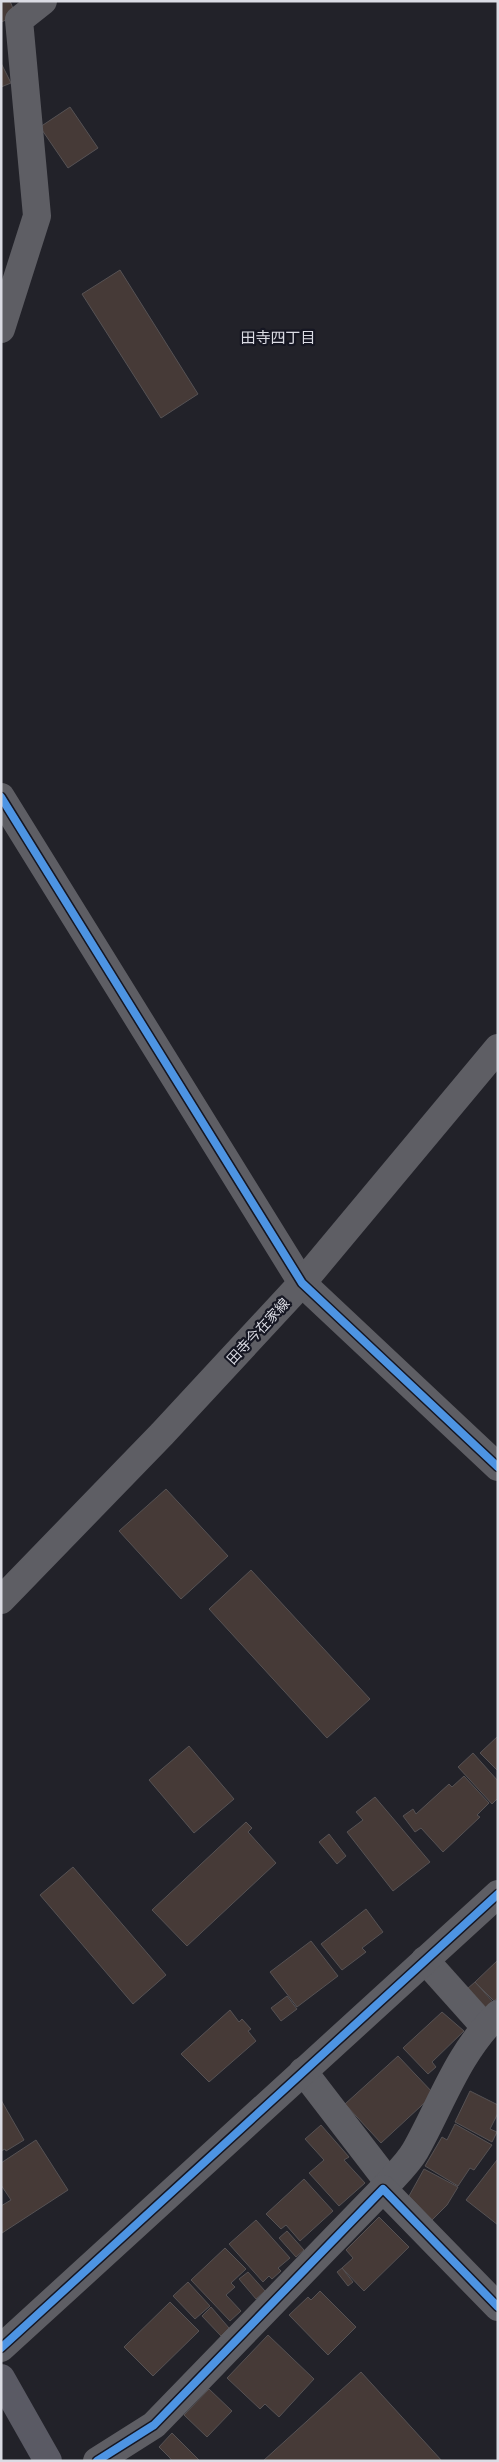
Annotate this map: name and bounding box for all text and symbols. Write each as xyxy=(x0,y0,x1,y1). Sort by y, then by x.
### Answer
district label: 田寺四丁目 xyxy=(240,328,316,348)
street label: 田寺今在家線 xyxy=(223,1294,293,1368)

